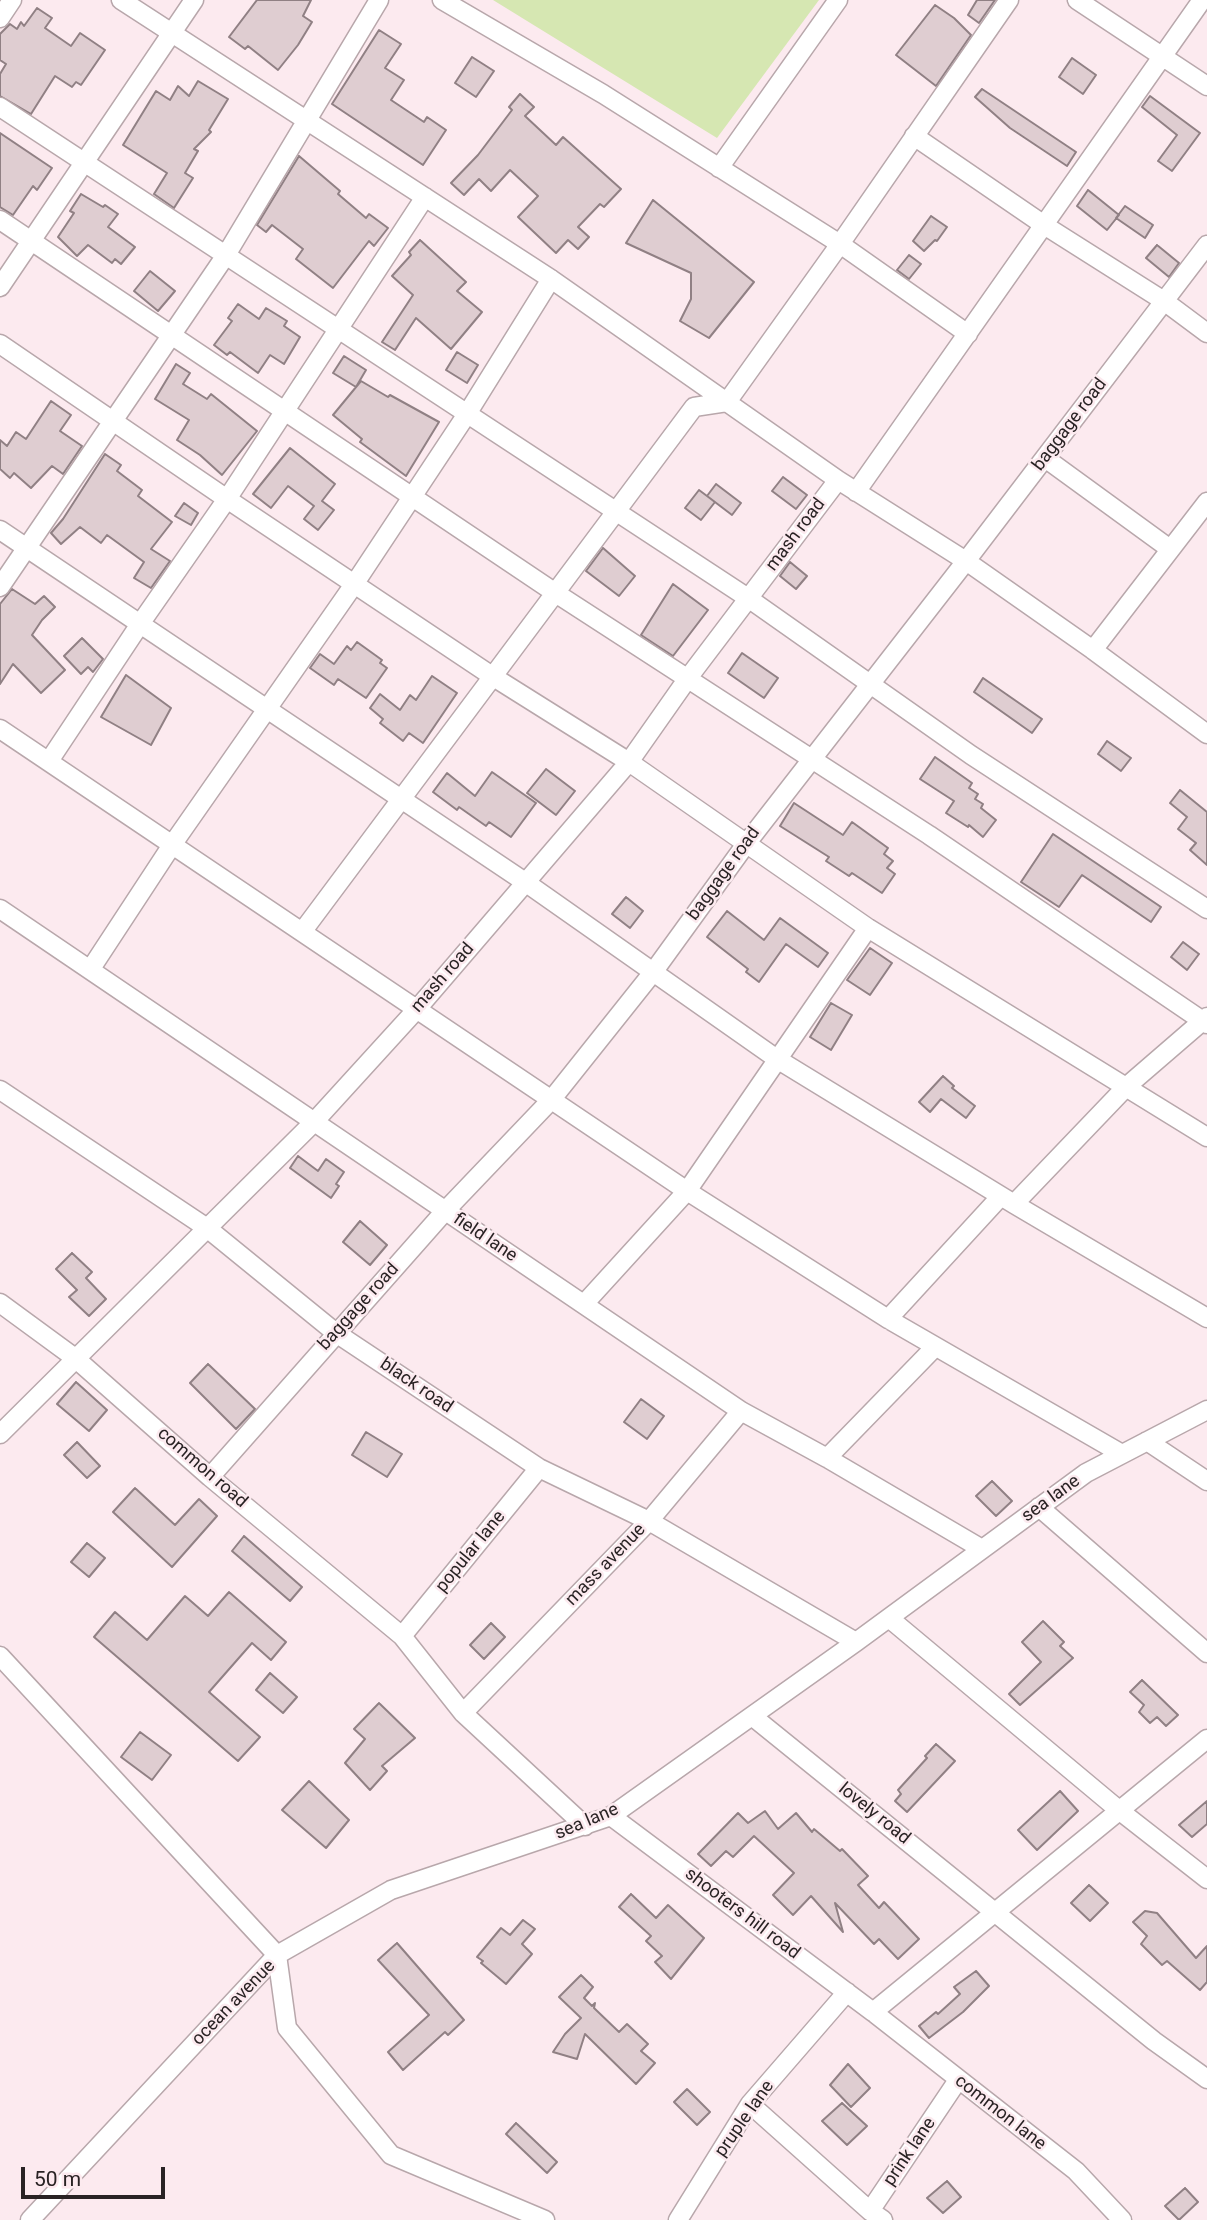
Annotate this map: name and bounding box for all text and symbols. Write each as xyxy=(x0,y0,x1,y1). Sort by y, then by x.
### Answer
street label: baggage road xyxy=(1028,375,1112,475)
street label: mash road xyxy=(762,494,830,576)
street label: baggage road xyxy=(683,823,765,925)
street label: mash road xyxy=(407,939,479,1017)
street label: field lane xyxy=(449,1209,521,1267)
street label: baggage road xyxy=(314,1259,404,1355)
street label: black road xyxy=(375,1354,457,1418)
street label: common road xyxy=(153,1423,251,1513)
street label: sea lane xyxy=(1018,1471,1084,1527)
street label: popular lane xyxy=(432,1507,510,1597)
street label: mass avenue xyxy=(561,1519,651,1611)
street label: lovely road xyxy=(834,1778,914,1850)
street label: sea lane xyxy=(552,1799,622,1845)
street label: shooters hill road xyxy=(680,1864,804,1964)
street label: ocean avenue xyxy=(188,1956,280,2050)
street label: common lane xyxy=(950,2071,1050,2155)
street label: pruple lane xyxy=(711,2077,779,2161)
street label: prink lane xyxy=(879,2114,941,2190)
scale bar xyxy=(24,2154,168,2198)
text: 50 m xyxy=(34,2167,81,2191)

